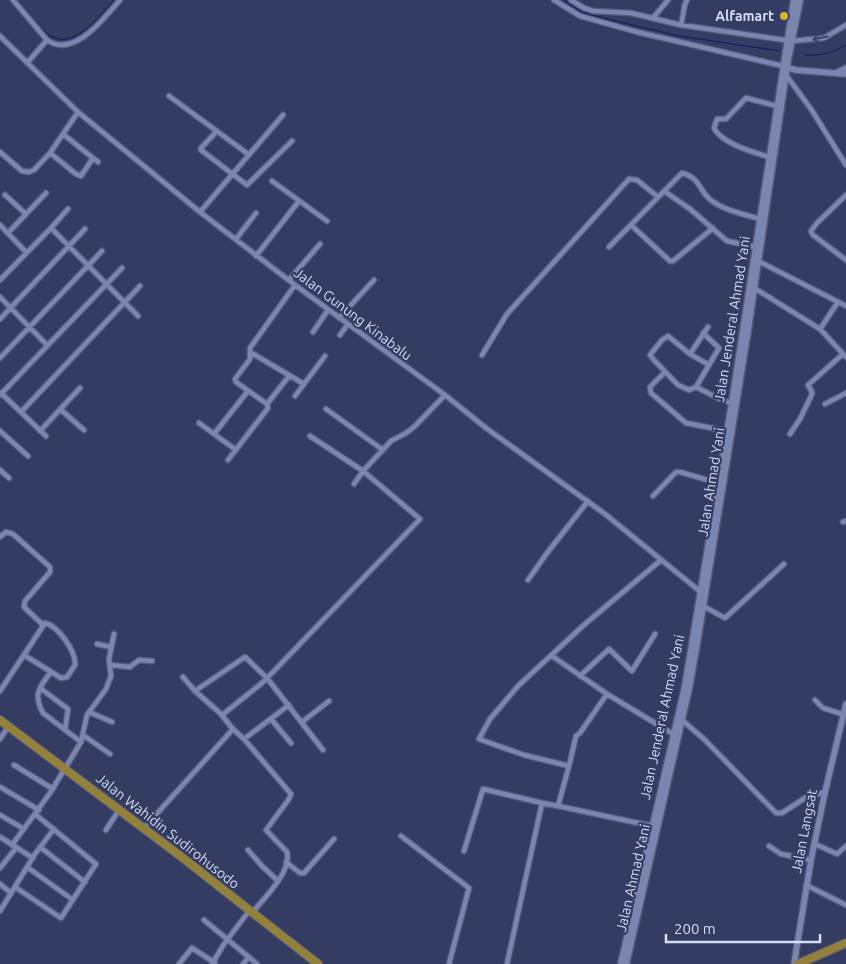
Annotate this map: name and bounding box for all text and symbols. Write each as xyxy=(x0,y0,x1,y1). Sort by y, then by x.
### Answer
place label: Alfamart xyxy=(715,8,774,24)
marker: Alfamart xyxy=(778,10,790,22)
one-way arrow xyxy=(813,33,829,43)
street label: Jalan Jenderal Ahmad Yani xyxy=(711,235,753,403)
street label: Jalan Gunung Kinabalu xyxy=(291,265,415,363)
street label: Jalan Ahmad Yani xyxy=(694,426,728,538)
street label: Jalan Jenderal Ahmad Yani xyxy=(637,633,687,801)
street label: Jalan Wahidin Sudirohusodo xyxy=(93,770,243,892)
street label: Jalan Langsat xyxy=(788,787,820,874)
street label: Jalan Ahmad Yani xyxy=(613,823,653,933)
scale bar xyxy=(666,912,820,944)
text: 200 m xyxy=(674,920,716,937)

